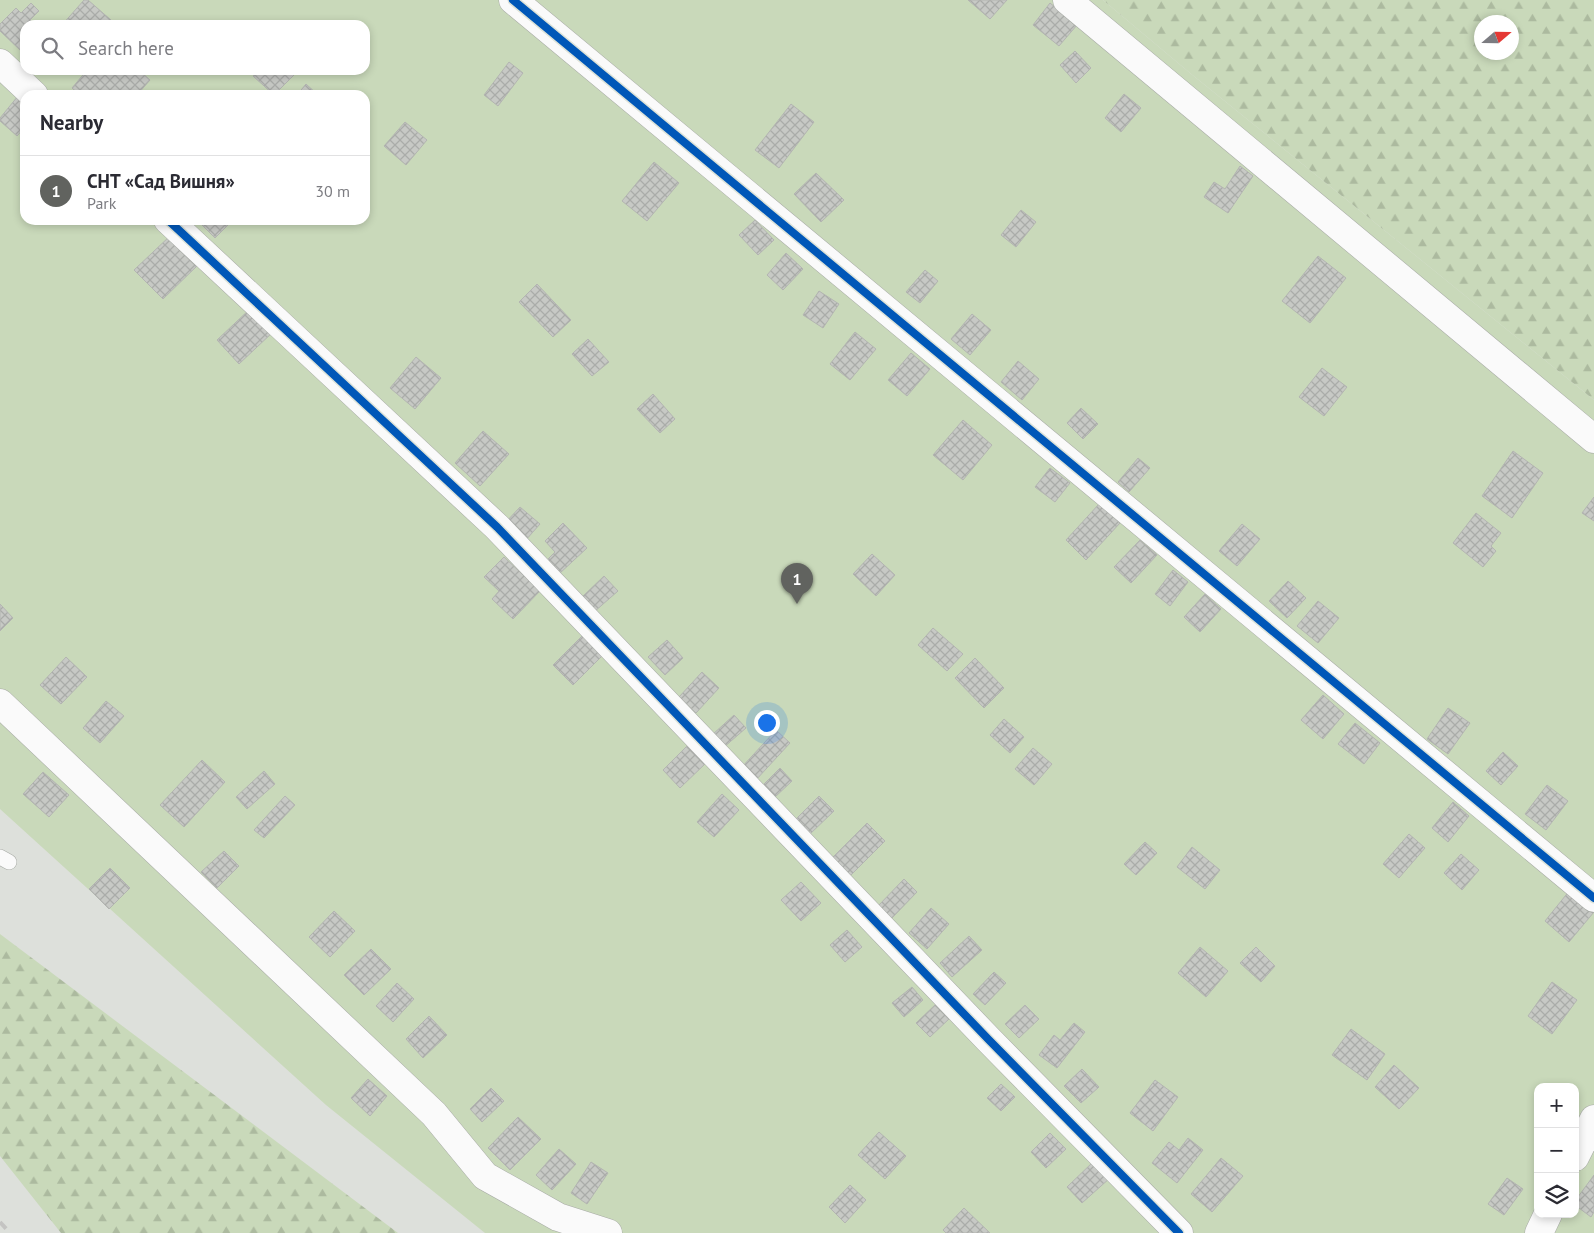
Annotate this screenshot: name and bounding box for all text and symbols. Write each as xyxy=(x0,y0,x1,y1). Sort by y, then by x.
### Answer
north arrow xyxy=(1474,15,1519,60)
search box xyxy=(20,20,370,75)
icon: search xyxy=(38,34,66,62)
text: Search here xyxy=(78,36,174,60)
text: Nearby xyxy=(40,109,103,136)
text: СНТ «Сад Вишня» xyxy=(87,169,235,193)
text: 1 xyxy=(51,181,61,201)
text: 30 m xyxy=(315,181,350,201)
text: Park xyxy=(87,193,116,213)
pin: 1 xyxy=(781,563,813,604)
your location xyxy=(754,710,780,736)
map controls xyxy=(1534,1083,1579,1218)
button: + xyxy=(1534,1083,1579,1128)
button: − xyxy=(1534,1128,1579,1173)
button: layers xyxy=(1534,1173,1579,1218)

